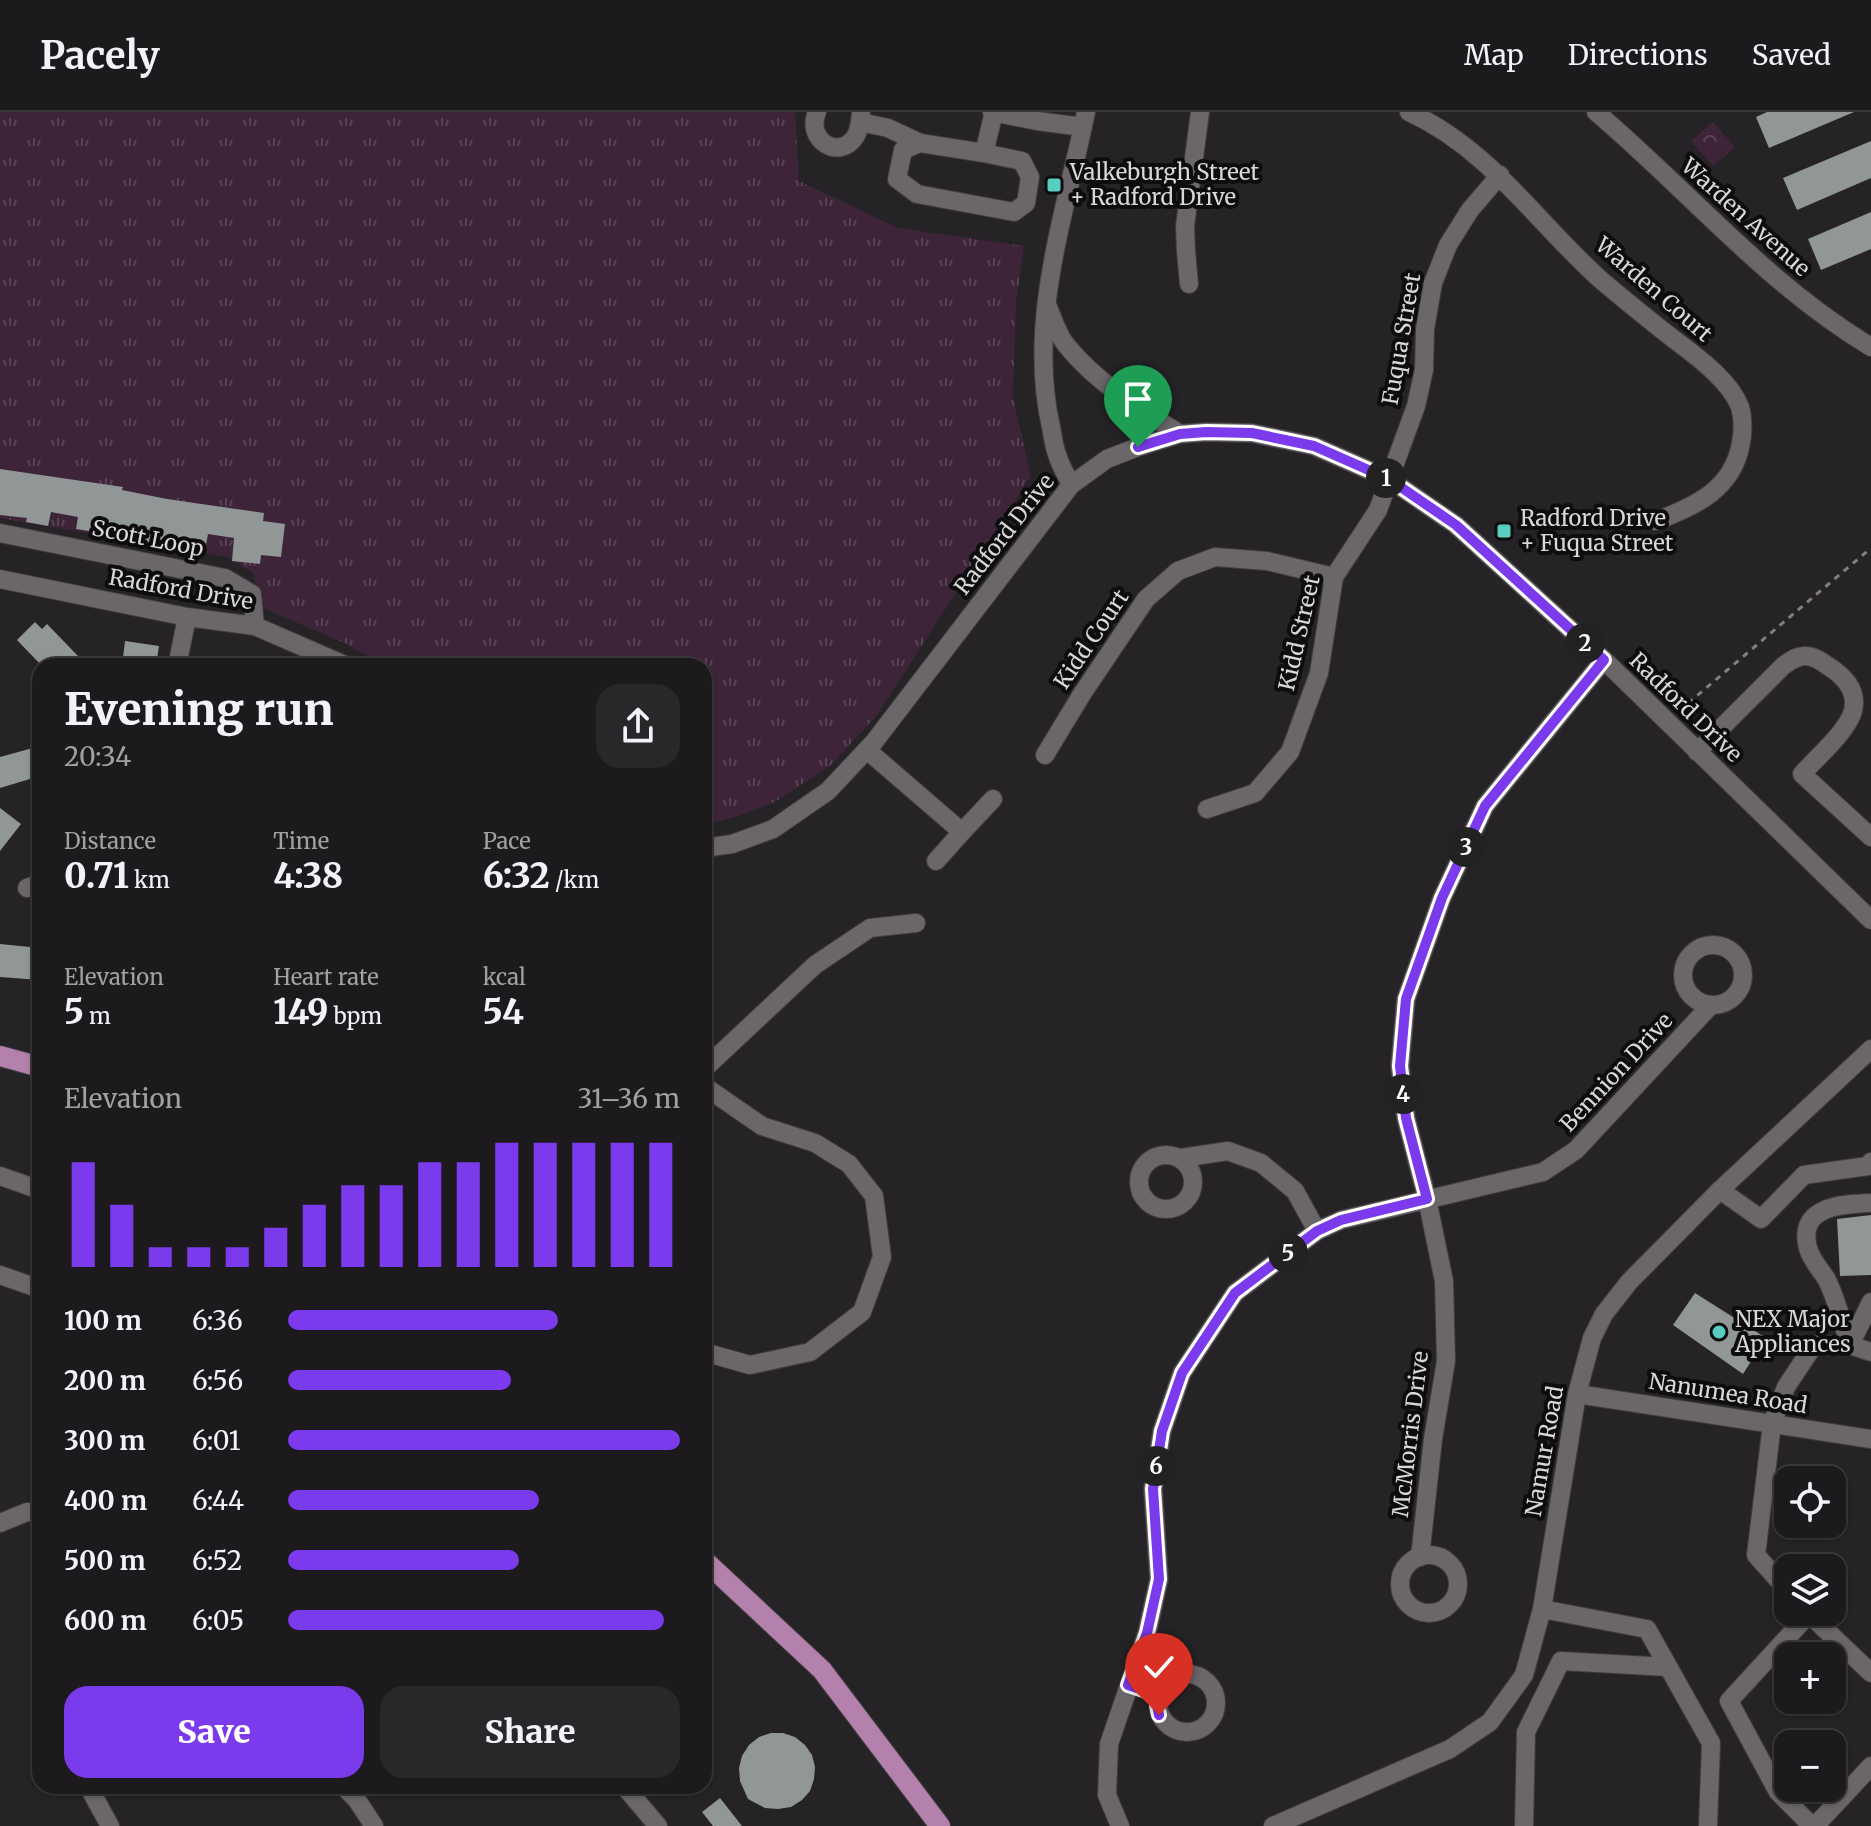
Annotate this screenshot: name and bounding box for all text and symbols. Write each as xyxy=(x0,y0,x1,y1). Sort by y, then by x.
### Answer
text: Pacely xyxy=(40,32,160,79)
text: Map xyxy=(1464,37,1524,73)
text: Directions xyxy=(1568,37,1708,73)
text: Saved xyxy=(1752,37,1831,73)
street label: Warden Avenue xyxy=(1675,151,1816,282)
place label: Valkeburgh Street + Radford Drive xyxy=(1069,158,1260,211)
marker: Valkeburgh Street + Radford Drive xyxy=(1045,176,1063,194)
street label: Warden Court xyxy=(1589,230,1719,348)
street label: Fuqua Street xyxy=(1376,270,1426,407)
pin xyxy=(1104,365,1172,447)
icon: arrive xyxy=(1116,377,1160,421)
pin: 1 xyxy=(1366,458,1406,498)
text: 1 xyxy=(1381,464,1391,492)
street label: Radford Drive xyxy=(948,468,1060,600)
place label: Radford Drive + Fuqua Street xyxy=(1520,504,1674,557)
street label: Scott Loop xyxy=(90,513,206,563)
marker: Radford Drive + Fuqua Street xyxy=(1495,522,1513,540)
street label: Radford Drive xyxy=(107,563,255,615)
street label: Kidd Street xyxy=(1272,572,1326,693)
street label: Kidd Court xyxy=(1048,584,1135,694)
pin: 2 xyxy=(1565,623,1605,663)
text: 2 xyxy=(1579,629,1591,657)
street label: Radford Drive xyxy=(1624,646,1748,768)
text: Evening run xyxy=(64,682,333,737)
button: share xyxy=(596,684,680,768)
text: 20:34 xyxy=(64,740,131,773)
text: Distance xyxy=(64,827,156,855)
text: Time xyxy=(273,827,329,855)
text: Pace xyxy=(483,827,531,855)
pin: 3 xyxy=(1446,827,1486,867)
text: 3 xyxy=(1460,833,1472,861)
text: 0.71 xyxy=(64,855,129,897)
text: 4:38 xyxy=(273,855,343,897)
text: 6:32 xyxy=(483,855,550,897)
text: km xyxy=(129,866,170,894)
text: /km xyxy=(550,866,599,894)
text: Elevation xyxy=(64,963,164,991)
text: Heart rate xyxy=(273,963,379,991)
text: kcal xyxy=(483,963,526,991)
text: 5 xyxy=(64,991,84,1033)
text: 149 xyxy=(273,991,328,1033)
text: 54 xyxy=(483,991,524,1033)
text: m xyxy=(84,1002,111,1030)
text: bpm xyxy=(328,1002,382,1030)
street label: Bennion Drive xyxy=(1554,1007,1678,1137)
pin: 4 xyxy=(1383,1074,1423,1114)
text: 4 xyxy=(1396,1080,1410,1108)
text: Elevation xyxy=(64,1082,182,1115)
text: 31–36 m xyxy=(577,1082,680,1115)
pin: 5 xyxy=(1268,1233,1308,1273)
text: 5 xyxy=(1282,1239,1294,1267)
text: 100 m xyxy=(64,1304,142,1337)
text: 6:36 xyxy=(192,1304,243,1337)
place label: NEX Major Appliances xyxy=(1734,1305,1851,1358)
marker: NEX Major Appliances xyxy=(1710,1323,1728,1341)
street label: McMorris Drive xyxy=(1386,1349,1434,1519)
text: 200 m xyxy=(64,1364,146,1397)
text: 6:56 xyxy=(192,1364,243,1397)
street label: Nanumea Road xyxy=(1647,1367,1809,1419)
street label: Namur Road xyxy=(1519,1384,1569,1518)
text: 300 m xyxy=(64,1424,145,1457)
text: 6:01 xyxy=(192,1424,240,1457)
pin: 6 xyxy=(1136,1446,1176,1486)
text: 6 xyxy=(1149,1452,1163,1480)
map controls xyxy=(1774,1466,1846,1802)
button: locate xyxy=(1774,1466,1846,1538)
text: 400 m xyxy=(64,1484,147,1517)
text: 6:44 xyxy=(192,1484,244,1517)
text: 500 m xyxy=(64,1544,146,1577)
text: 6:52 xyxy=(192,1544,242,1577)
button: layers xyxy=(1774,1554,1846,1626)
text: 600 m xyxy=(64,1604,147,1637)
text: 6:05 xyxy=(192,1604,244,1637)
pin xyxy=(1125,1633,1193,1715)
button: + xyxy=(1774,1642,1846,1714)
icon: check xyxy=(1137,1645,1181,1689)
button: Save xyxy=(64,1686,364,1778)
button: Share xyxy=(380,1686,680,1778)
button: − xyxy=(1774,1730,1846,1802)

